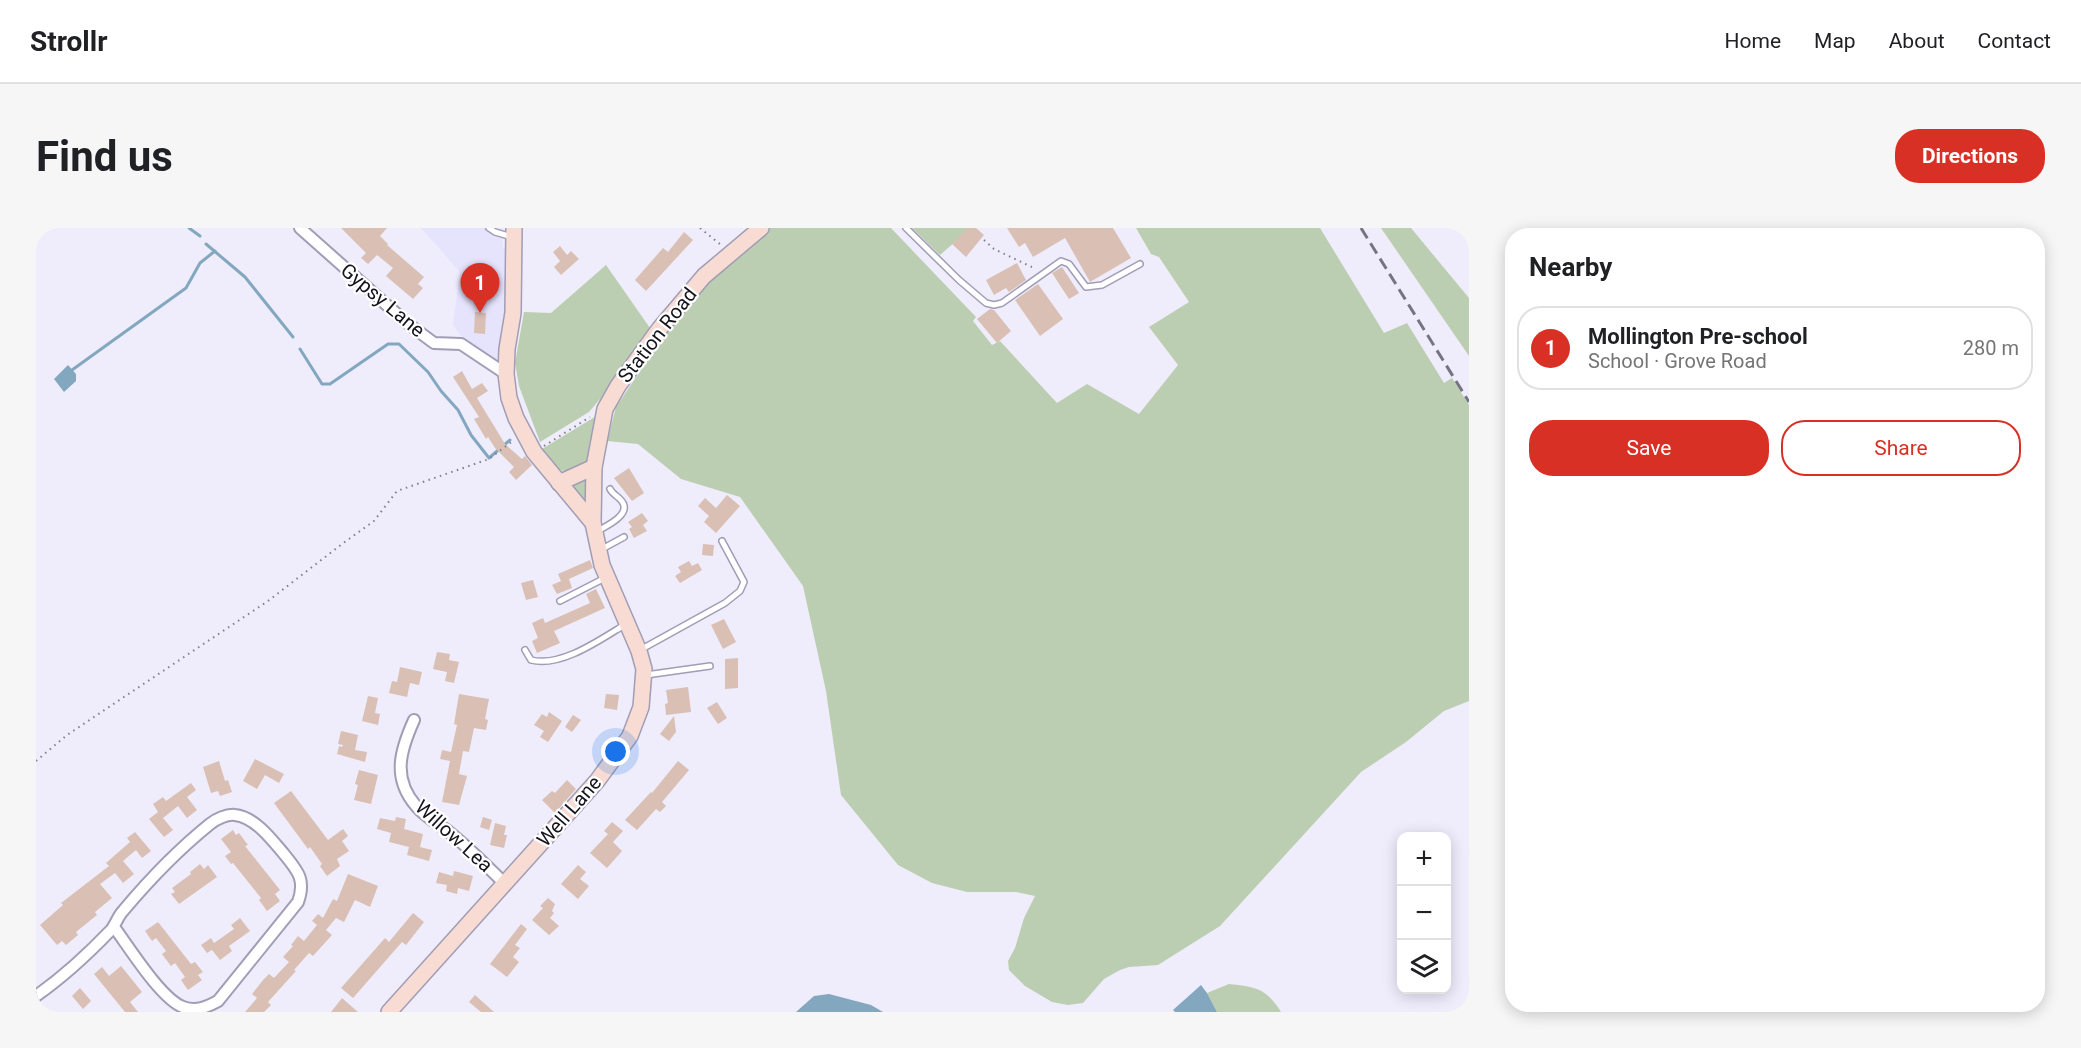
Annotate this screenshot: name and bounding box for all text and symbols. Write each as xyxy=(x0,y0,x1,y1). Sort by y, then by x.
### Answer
text: Strollr xyxy=(30,25,107,58)
text: Home xyxy=(1725,29,1781,53)
text: Map xyxy=(1814,29,1856,53)
text: About xyxy=(1889,29,1945,53)
text: Contact xyxy=(1978,29,2051,53)
button: Directions xyxy=(1895,129,2045,183)
text: Find us xyxy=(36,132,173,181)
text: Nearby xyxy=(1529,252,1612,282)
street label: Gypsy Lane xyxy=(336,258,430,342)
pin: 1 xyxy=(460,264,500,313)
street label: Station Road xyxy=(612,283,702,387)
text: Mollington Pre-school xyxy=(1588,324,1808,349)
text: 1 xyxy=(1545,336,1556,360)
text: 280 m xyxy=(1963,336,2019,360)
text: School · Grove Road xyxy=(1588,349,1767,373)
button: Save xyxy=(1529,420,1769,476)
button: Share xyxy=(1781,420,2021,476)
your location xyxy=(601,737,630,766)
street label: Well Lane xyxy=(532,771,606,851)
street label: Willow Lea xyxy=(410,795,498,877)
map controls xyxy=(1397,832,1451,994)
button: + xyxy=(1397,832,1451,886)
button: − xyxy=(1397,886,1451,940)
button: layers xyxy=(1397,940,1451,994)

